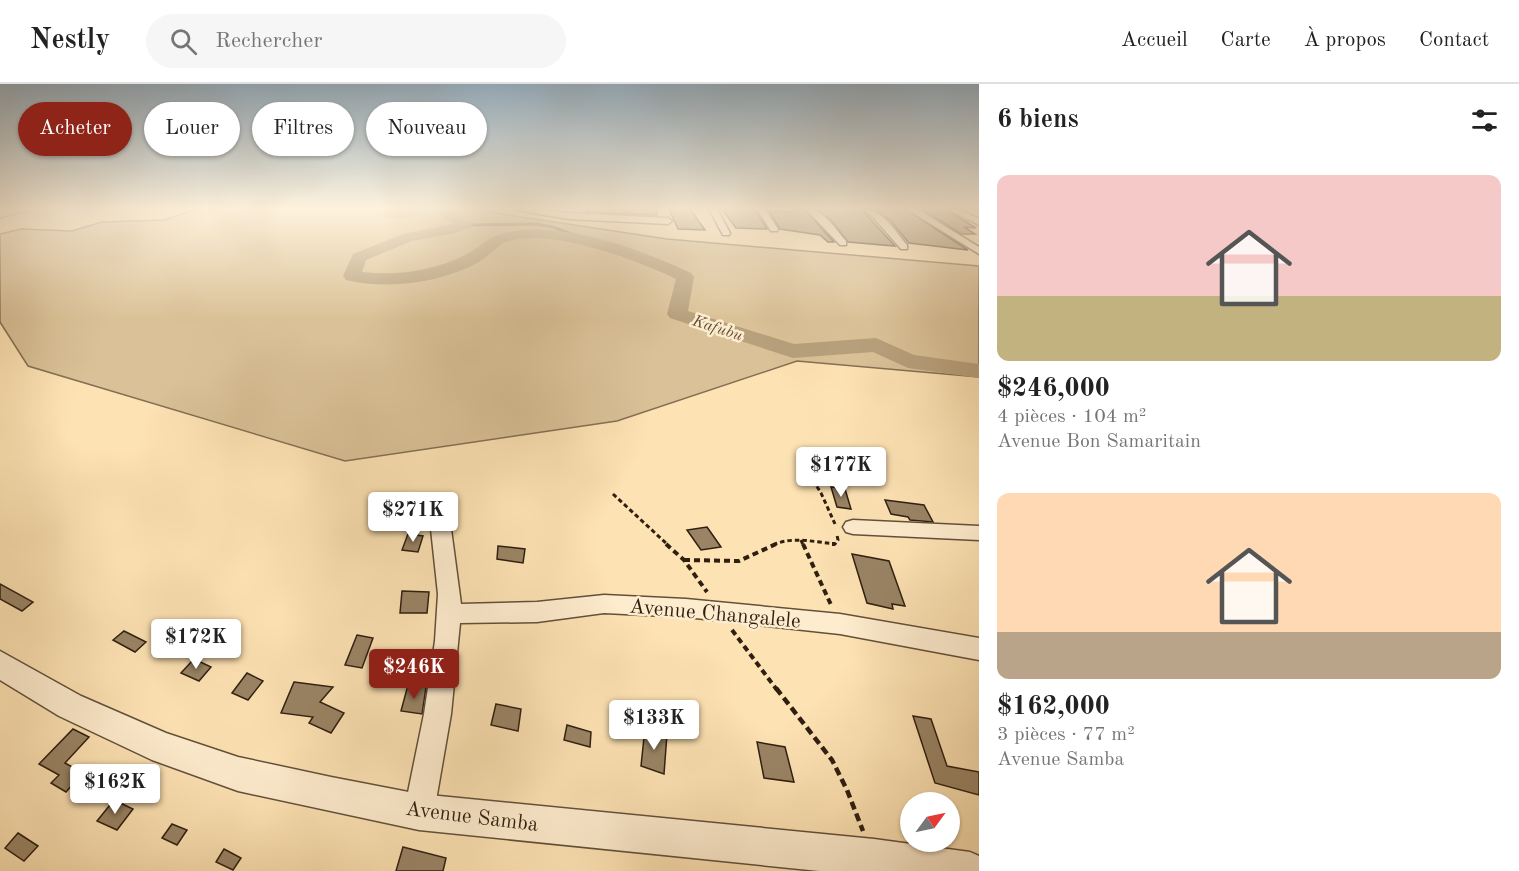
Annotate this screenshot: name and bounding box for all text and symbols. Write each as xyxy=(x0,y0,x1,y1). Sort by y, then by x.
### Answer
search box xyxy=(146,14,566,68)
icon: search xyxy=(167,25,200,58)
text: Nestly xyxy=(30,27,110,55)
text: Rechercher xyxy=(215,30,322,52)
text: Accueil xyxy=(1121,30,1188,51)
text: Carte xyxy=(1221,30,1271,51)
text: À propos xyxy=(1304,30,1386,51)
text: Contact xyxy=(1419,30,1489,51)
chip: Acheter xyxy=(18,102,132,156)
chip: Louer xyxy=(144,102,240,156)
chip: Filtres xyxy=(252,102,354,156)
chip: Nouveau xyxy=(366,102,487,156)
icon: filters xyxy=(1468,104,1501,137)
text: 6 biens xyxy=(997,107,1079,133)
icon: home xyxy=(1195,214,1303,322)
water label: Kafubu xyxy=(689,313,744,345)
text: $246,000 xyxy=(997,376,1110,402)
text: 4 pièces · 104 m² xyxy=(997,407,1146,427)
text: Avenue Bon Samaritain xyxy=(997,432,1201,452)
pin: $177K xyxy=(799,447,883,498)
text: $177K xyxy=(810,456,872,476)
pin: $271K xyxy=(371,492,455,543)
text: $271K xyxy=(382,501,444,521)
icon: home xyxy=(1195,532,1303,640)
street label: Avenue Changalele xyxy=(628,597,802,632)
pin: $172K xyxy=(154,619,238,670)
text: $172K xyxy=(165,628,227,648)
pin: $246K xyxy=(372,649,456,700)
text: $246K xyxy=(383,658,445,678)
text: $162,000 xyxy=(997,694,1110,720)
pin: $133K xyxy=(612,700,696,751)
text: $133K xyxy=(623,709,685,729)
text: 3 pièces · 77 m² xyxy=(997,725,1135,745)
text: Avenue Samba xyxy=(997,750,1124,770)
pin: $162K xyxy=(73,764,157,815)
text: $162K xyxy=(84,773,146,793)
north arrow xyxy=(900,792,960,852)
map controls xyxy=(900,792,960,852)
street label: Avenue Samba xyxy=(404,799,539,836)

